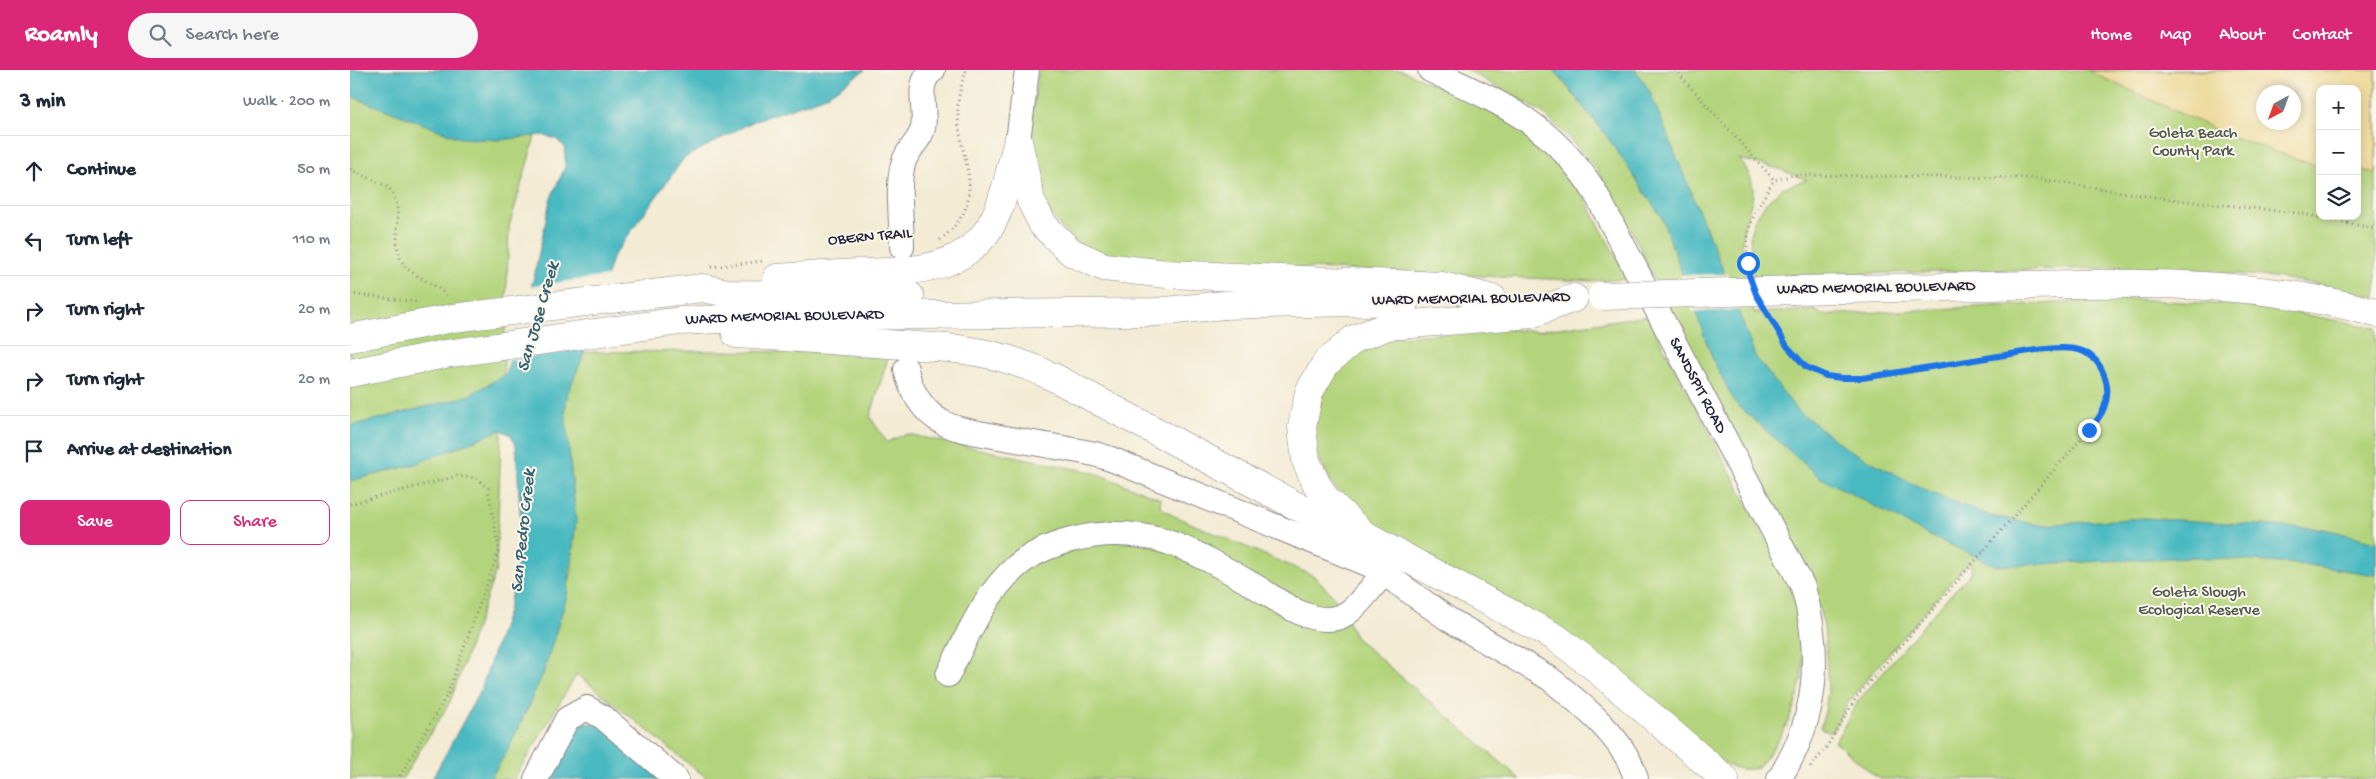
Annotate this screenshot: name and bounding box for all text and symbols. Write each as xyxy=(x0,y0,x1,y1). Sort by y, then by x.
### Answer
search box xyxy=(128,13,478,58)
text: Roamly xyxy=(25,21,98,50)
icon: search xyxy=(146,21,174,49)
text: Search here xyxy=(186,24,279,47)
text: Home xyxy=(2090,25,2132,46)
text: Map xyxy=(2160,25,2191,46)
text: About xyxy=(2219,25,2265,46)
text: Contact xyxy=(2293,25,2351,46)
north arrow xyxy=(2256,85,2301,130)
map controls xyxy=(2316,85,2361,220)
button: + xyxy=(2316,85,2361,130)
text: 3 min xyxy=(20,90,65,115)
text: Walk · 200 m xyxy=(243,93,330,112)
park label: Goleta Beach County Park xyxy=(2149,125,2238,162)
button: − xyxy=(2316,130,2361,175)
icon: ahead xyxy=(20,157,48,185)
text: Continue xyxy=(67,159,136,182)
text: 50 m xyxy=(297,161,330,180)
button: layers xyxy=(2316,175,2361,220)
street label: OBERN TRAIL xyxy=(827,225,914,251)
icon: left xyxy=(20,227,48,255)
text: Turn left xyxy=(67,229,131,252)
text: 110 m xyxy=(293,231,330,250)
route start xyxy=(1737,252,1760,275)
water label: San Jose Creek xyxy=(513,258,565,374)
street label: WARD MEMORIAL BOULEVARD xyxy=(1776,278,1976,300)
street label: WARD MEMORIAL BOULEVARD xyxy=(1371,289,1571,311)
icon: right xyxy=(20,297,48,325)
text: Turn right xyxy=(67,299,143,322)
text: 20 m xyxy=(298,301,330,320)
street label: WARD MEMORIAL BOULEVARD xyxy=(685,306,885,330)
street label: SANDSPIT ROAD xyxy=(1664,335,1730,438)
icon: right xyxy=(20,367,48,395)
text: Turn right xyxy=(67,369,143,392)
text: 20 m xyxy=(298,371,330,390)
route end xyxy=(2078,419,2101,442)
icon: arrive xyxy=(20,437,48,465)
text: Arrive at destination xyxy=(67,439,231,462)
water label: San Pedro Creek xyxy=(507,466,541,594)
button: Save xyxy=(20,500,170,545)
button: Share xyxy=(180,500,330,545)
park label: Goleta Slough Ecological Reserve xyxy=(2138,584,2260,621)

